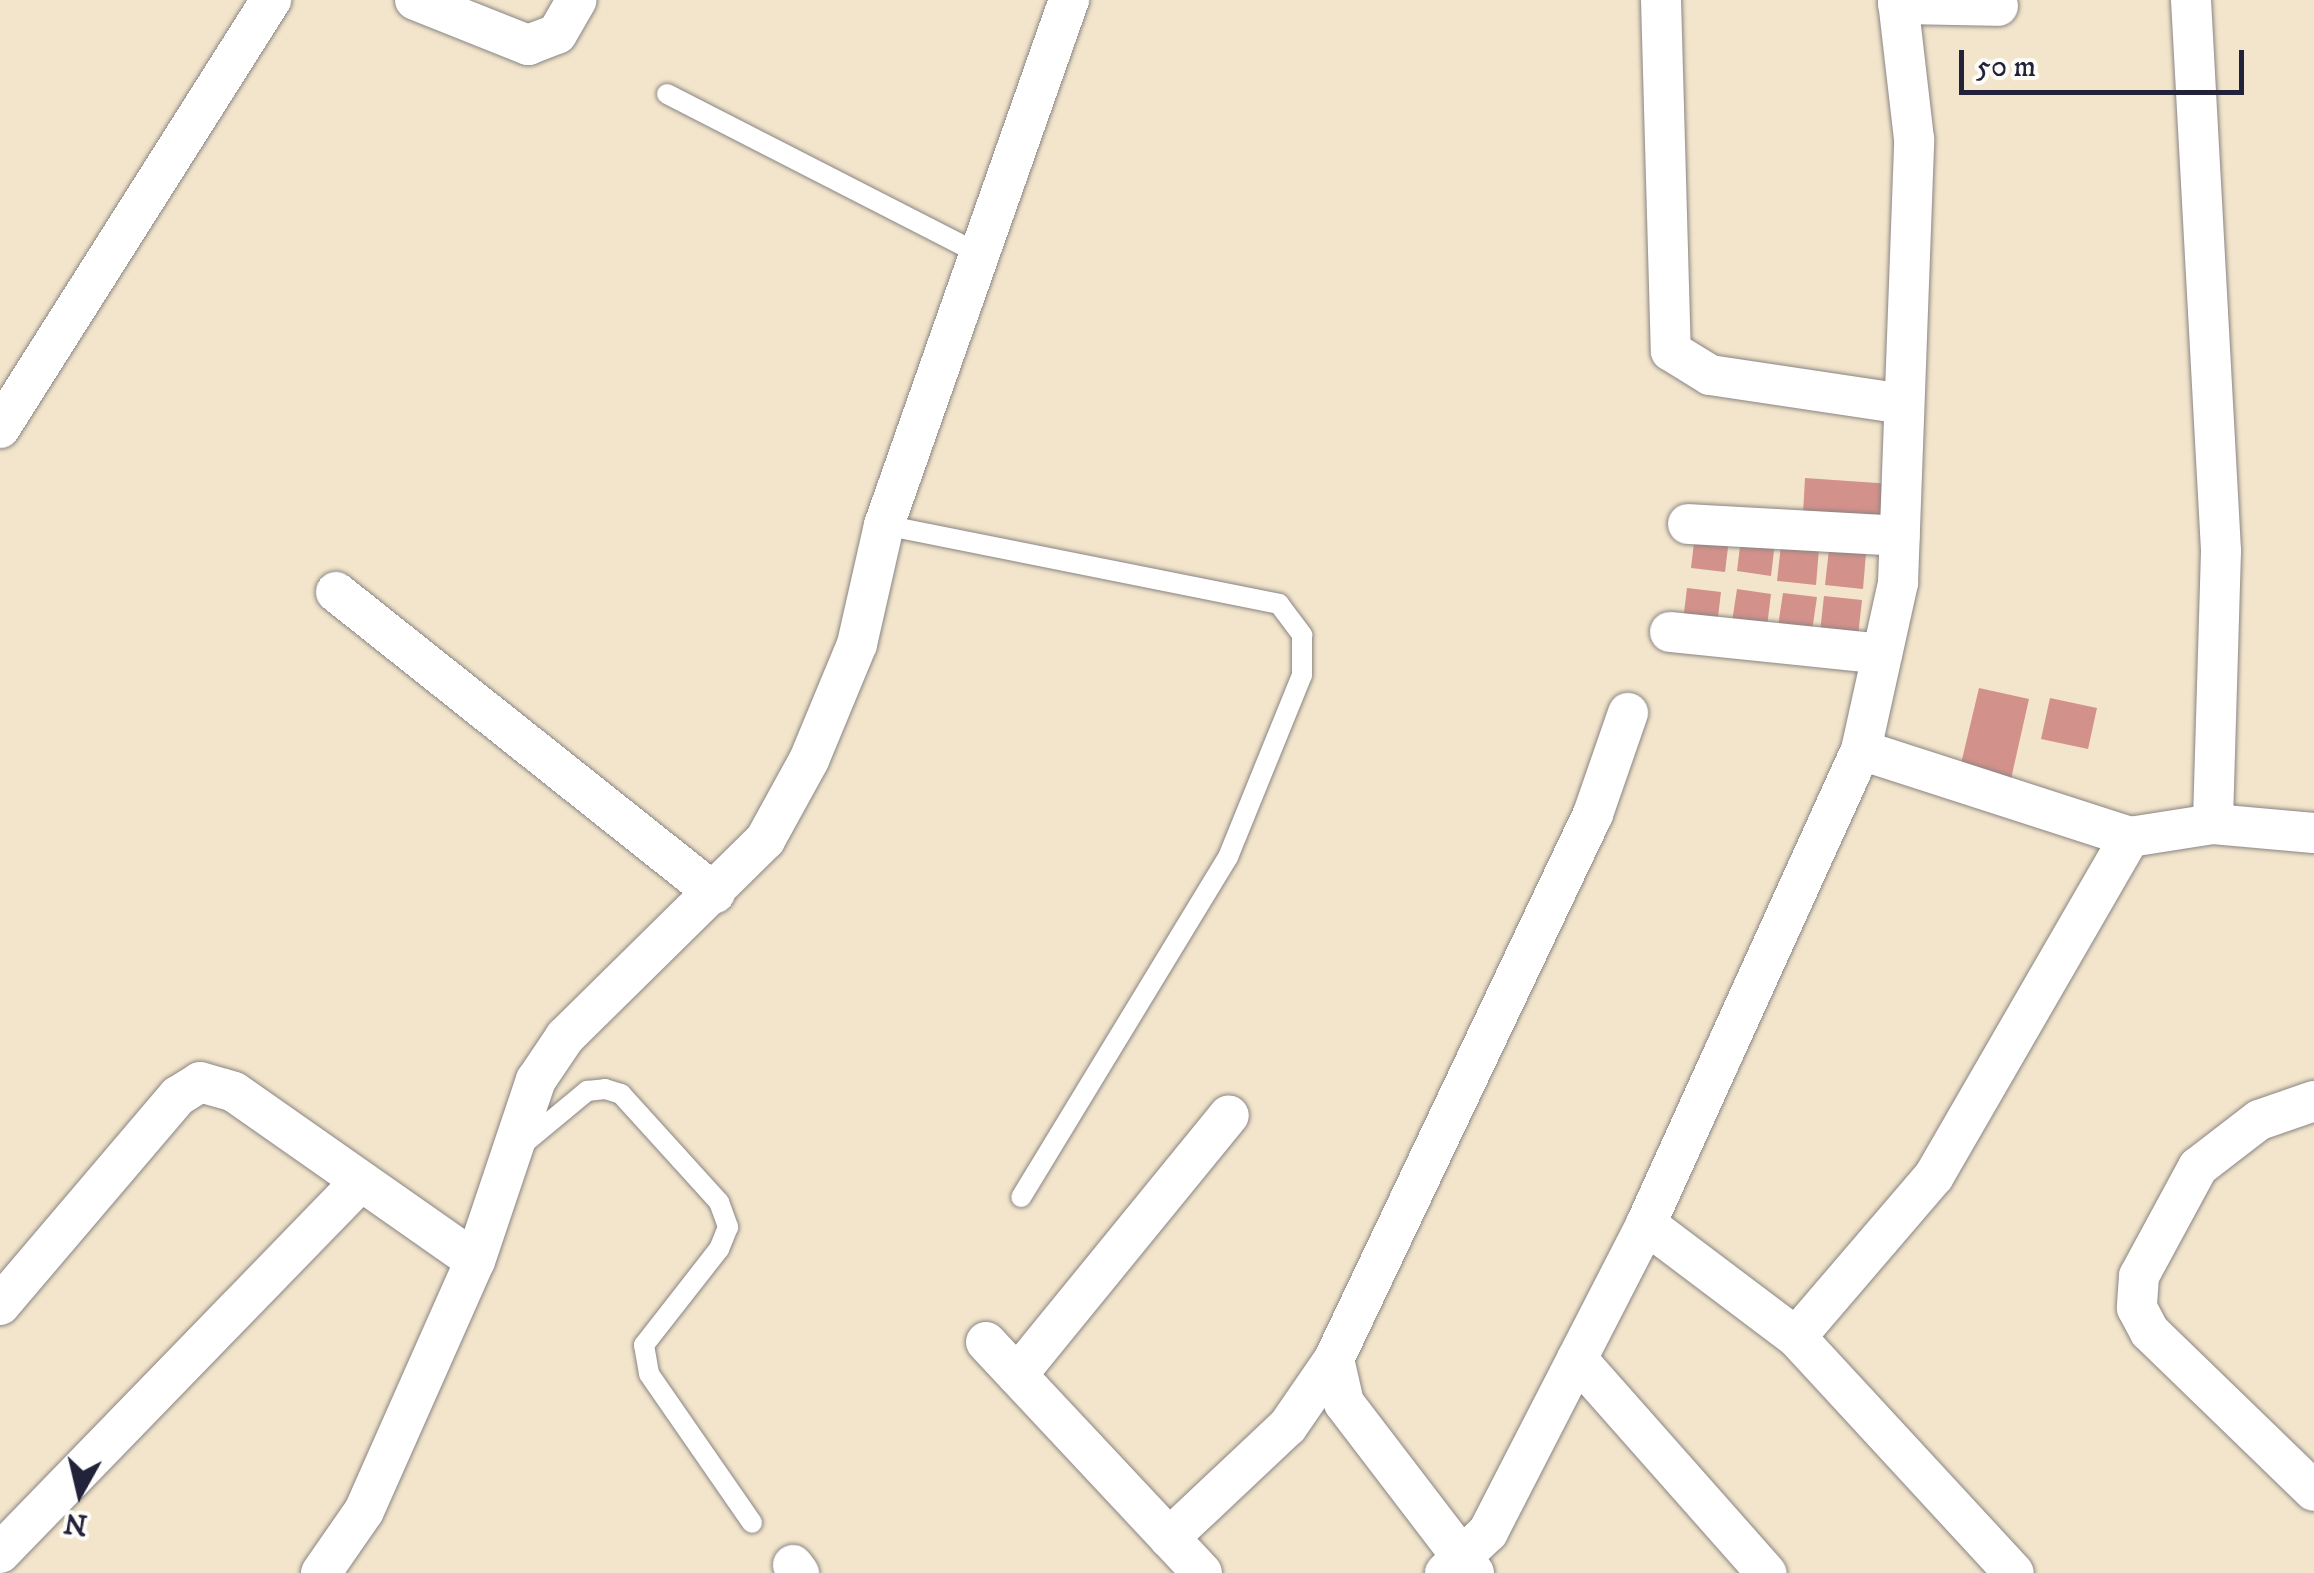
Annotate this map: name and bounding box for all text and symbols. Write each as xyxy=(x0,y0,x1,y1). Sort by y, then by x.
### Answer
scale bar xyxy=(1964,30,2249,92)
text: 50 m xyxy=(1976,49,2036,86)
north arrow xyxy=(30,1443,130,1543)
text: N xyxy=(62,1504,90,1542)

